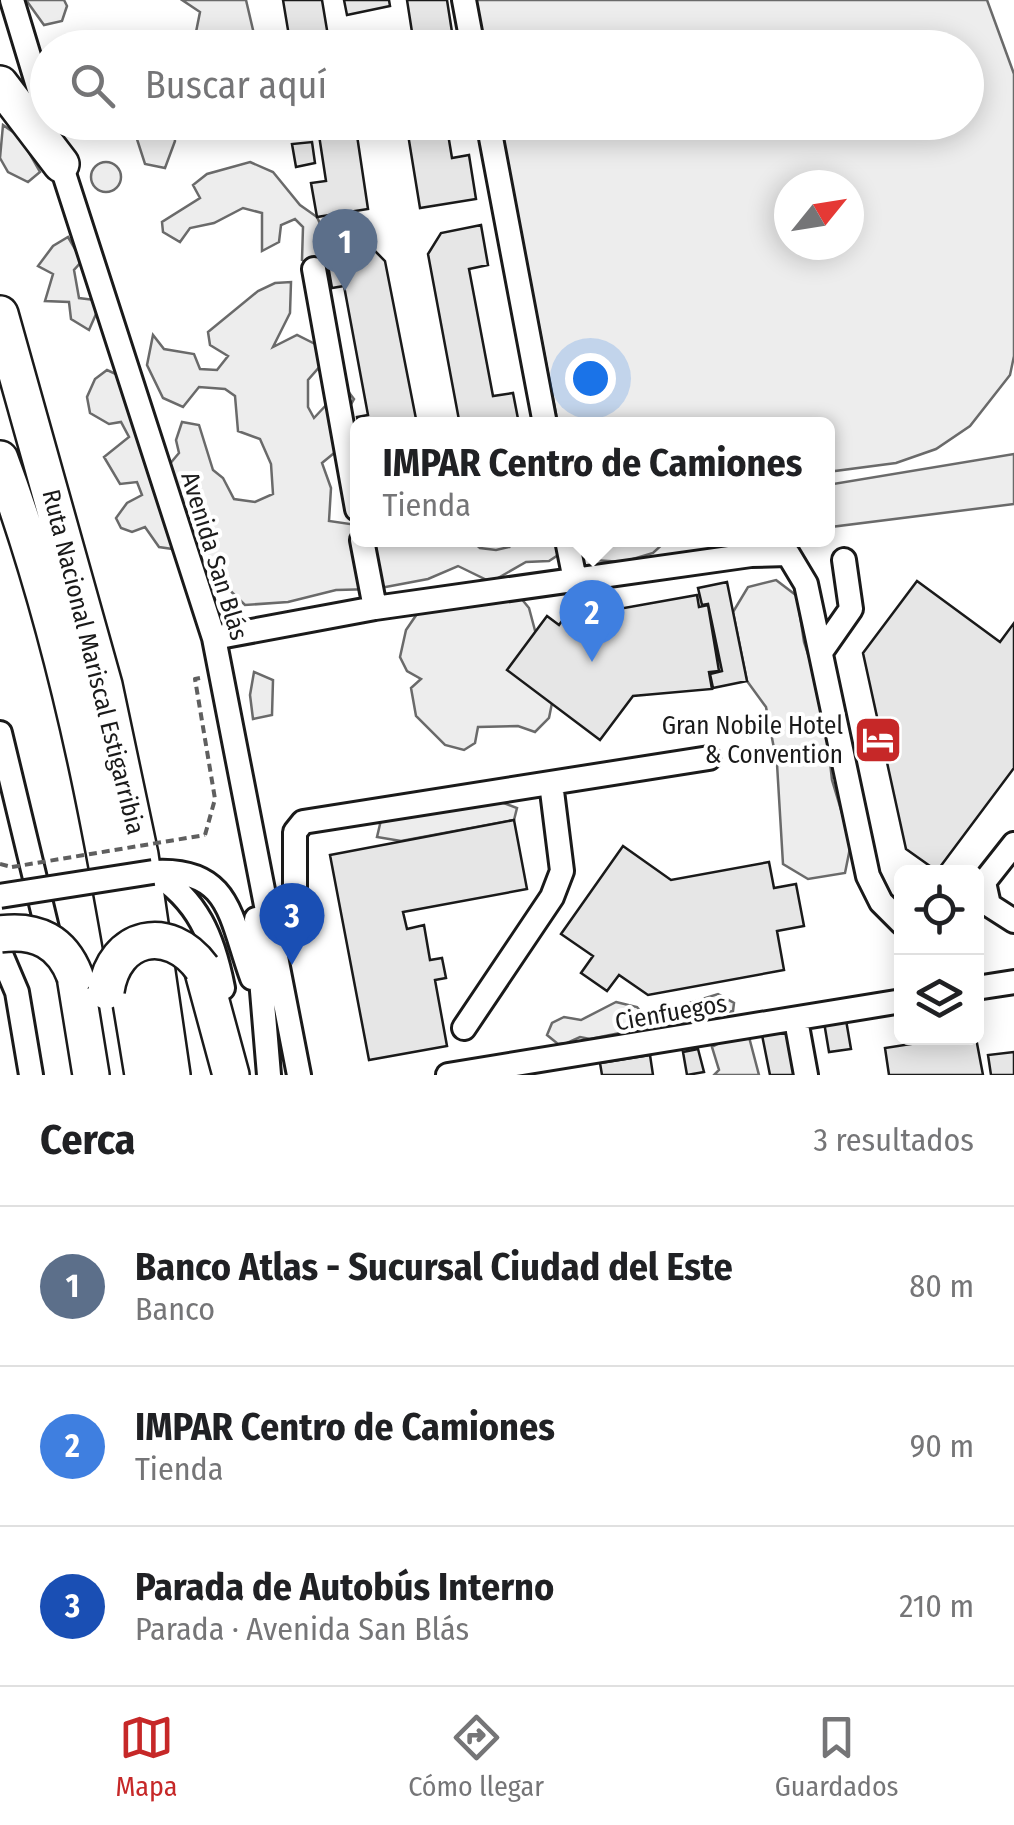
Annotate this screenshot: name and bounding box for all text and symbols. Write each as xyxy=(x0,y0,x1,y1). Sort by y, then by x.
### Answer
search box xyxy=(30,30,984,140)
icon: search xyxy=(65,58,120,113)
text: Buscar aquí xyxy=(145,62,327,108)
north arrow xyxy=(774,170,864,260)
pin: 1 xyxy=(312,208,378,291)
your location xyxy=(565,353,616,404)
popup xyxy=(350,417,835,547)
text: IMPAR Centro de Camiones xyxy=(383,440,802,486)
street label: Avenida San Blás xyxy=(174,468,254,644)
street label: Ruta Nacional Mariscal Estigarribia xyxy=(36,486,150,838)
text: Tienda xyxy=(383,486,471,524)
pin: 2 xyxy=(560,580,624,662)
place label: Gran Nobile Hotel & Convention xyxy=(662,711,843,770)
hotel icon: Gran Nobile Hotel & Convention xyxy=(852,714,904,766)
map controls xyxy=(894,865,984,1045)
button: locate xyxy=(894,865,984,955)
pin: 3 xyxy=(260,882,324,965)
button: layers xyxy=(894,955,984,1045)
street label: Cienfuegos xyxy=(613,988,729,1038)
text: Cerca xyxy=(40,1115,135,1165)
text: 3 resultados xyxy=(814,1121,974,1159)
text: Banco Atlas - Sucursal Ciudad del Este xyxy=(135,1244,733,1290)
text: 1 xyxy=(66,1267,79,1305)
text: 80 m xyxy=(909,1267,974,1305)
text: Banco xyxy=(135,1290,215,1328)
text: IMPAR Centro de Camiones xyxy=(135,1404,555,1450)
text: 2 xyxy=(65,1427,80,1465)
text: 90 m xyxy=(910,1427,974,1465)
text: Tienda xyxy=(135,1450,223,1488)
text: Parada de Autobús Interno xyxy=(135,1564,554,1610)
text: 3 xyxy=(65,1587,80,1625)
text: 210 m xyxy=(899,1587,974,1625)
text: Parada · Avenida San Blás xyxy=(135,1610,469,1648)
tab: Mapa xyxy=(115,1710,177,1803)
tab: Cómo llegar xyxy=(408,1710,544,1803)
tab: Guardados xyxy=(775,1710,899,1803)

